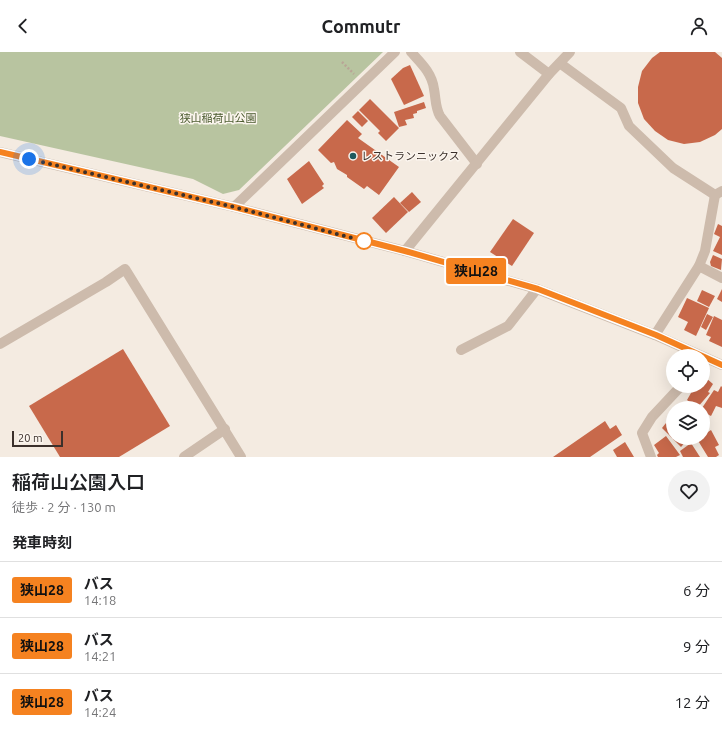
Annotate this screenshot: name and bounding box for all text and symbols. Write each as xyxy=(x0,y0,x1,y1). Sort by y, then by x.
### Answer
icon: back xyxy=(12,15,34,37)
icon: person xyxy=(688,15,710,37)
text: Commutr xyxy=(322,16,400,36)
park label: 狭山稲荷山公園 xyxy=(180,112,257,124)
your location xyxy=(19,149,39,169)
place label: レストランニックス xyxy=(361,150,460,162)
marker: レストランニックス xyxy=(348,151,358,161)
unlabelled marker xyxy=(355,232,373,250)
line badge: 狭山28 xyxy=(448,258,504,284)
text: 狭山28 xyxy=(454,263,498,279)
map controls xyxy=(666,349,710,445)
button: locate xyxy=(666,349,710,393)
button: layers xyxy=(666,401,710,445)
scale bar xyxy=(12,429,63,448)
text: 20 m xyxy=(18,432,42,444)
button: heart xyxy=(668,470,710,512)
text: 稲荷山公園入口 xyxy=(12,471,145,493)
text: 徒歩 · 2 分 · 130 m xyxy=(12,500,116,514)
text: 発車時刻 xyxy=(12,534,72,551)
text: バス xyxy=(84,575,114,592)
text: 狭山28 xyxy=(20,582,64,598)
text: 6 分 xyxy=(683,582,710,599)
text: 14:18 xyxy=(84,593,116,607)
text: バス xyxy=(84,631,114,648)
text: 狭山28 xyxy=(20,638,64,654)
text: 9 分 xyxy=(683,638,710,655)
text: 14:21 xyxy=(84,649,116,663)
text: バス xyxy=(84,687,114,704)
text: 狭山28 xyxy=(20,694,64,710)
text: 12 分 xyxy=(675,694,710,711)
text: 14:24 xyxy=(84,705,116,719)

